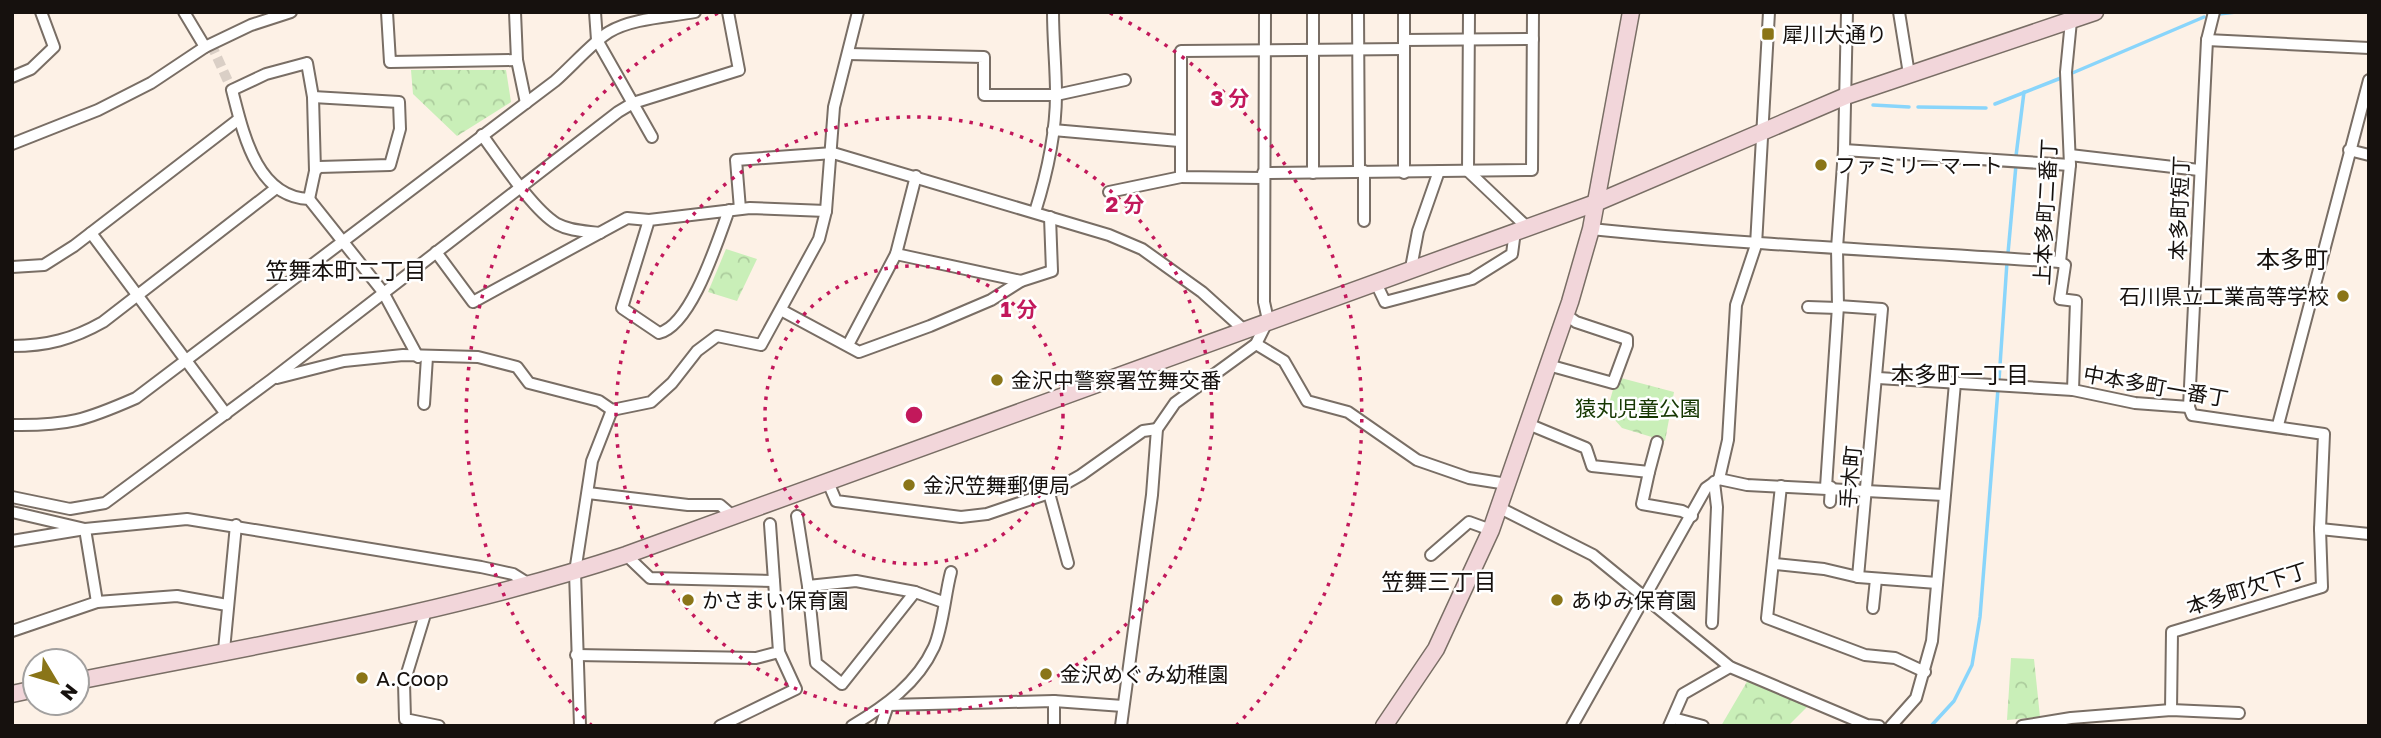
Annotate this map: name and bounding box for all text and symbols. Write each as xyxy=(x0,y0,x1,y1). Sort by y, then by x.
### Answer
place label: 犀川大通り xyxy=(1782,21,1887,47)
marker: 犀川大通り xyxy=(1760,26,1776,42)
text: 3 分 xyxy=(1210,85,1250,111)
street label: 上本多町二番丁 xyxy=(2028,138,2062,286)
place label: ファミリーマート xyxy=(1835,152,2003,178)
street label: 本多町短丁 xyxy=(2164,155,2194,261)
marker: ファミリーマート xyxy=(1813,157,1829,173)
text: 2 分 xyxy=(1105,191,1145,217)
district label: 本多町 xyxy=(2256,244,2328,273)
district label: 笠舞本町二丁目 xyxy=(266,256,427,284)
place label: 石川県立工業高等学校 xyxy=(2119,283,2329,309)
marker: 石川県立工業高等学校 xyxy=(2335,288,2351,304)
text: 1 分 xyxy=(1000,296,1038,322)
district label: 本多町一丁目 xyxy=(1891,360,2029,388)
street label: 中本多町一番丁 xyxy=(2081,360,2231,412)
place label: 金沢中警察署笠舞交番 xyxy=(1011,367,1221,393)
marker: 金沢中警察署笠舞交番 xyxy=(989,372,1005,388)
park label: 猿丸児童公園 xyxy=(1575,395,1701,421)
centre of rings xyxy=(902,403,926,427)
street label: 手木町 xyxy=(1834,444,1866,510)
place label: 金沢笠舞郵便局 xyxy=(923,472,1070,498)
marker: 金沢笠舞郵便局 xyxy=(901,477,917,493)
street label: 本多町欠下丁 xyxy=(2183,556,2311,620)
district label: 笠舞三丁目 xyxy=(1382,567,1497,595)
place label: かさまい保育園 xyxy=(702,587,849,613)
place label: あゆみ保育園 xyxy=(1571,587,1697,613)
marker: かさまい保育園 xyxy=(680,592,696,608)
marker: あゆみ保育園 xyxy=(1549,592,1565,608)
north arrow xyxy=(21,647,91,717)
place label: 金沢めぐみ幼稚園 xyxy=(1060,661,1229,687)
place label: A.Coop xyxy=(376,665,449,691)
marker: 金沢めぐみ幼稚園 xyxy=(1038,666,1054,682)
marker: A.Coop xyxy=(354,670,370,686)
text: N xyxy=(56,680,83,706)

